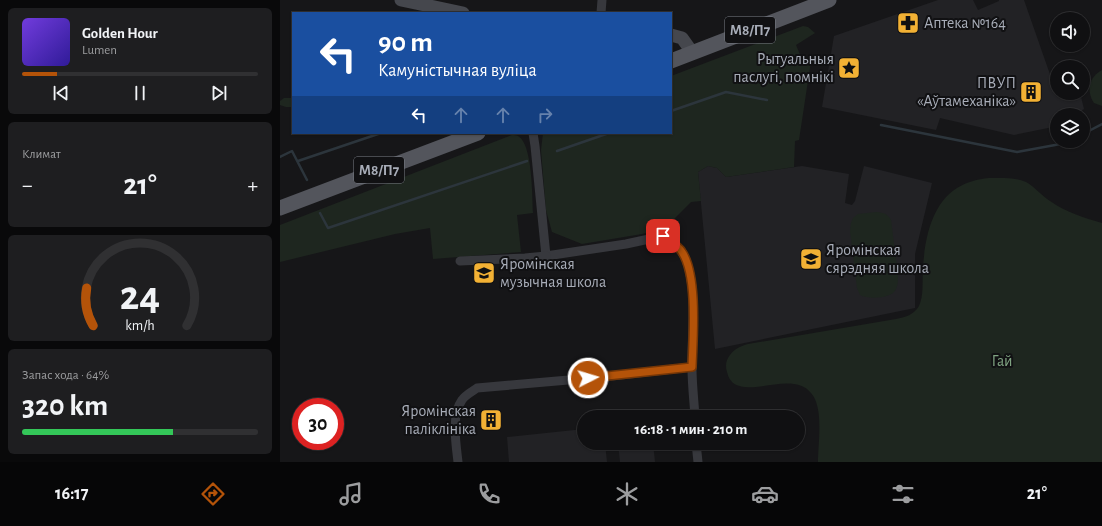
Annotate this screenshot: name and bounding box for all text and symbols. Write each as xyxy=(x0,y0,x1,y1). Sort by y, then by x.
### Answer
pharmacy icon: Аптека №164 xyxy=(895,10,921,36)
map controls xyxy=(1050,12,1090,148)
button: sound xyxy=(1050,12,1090,52)
place label: Аптека №164 xyxy=(924,15,1006,31)
road number: М8/П7 xyxy=(725,17,775,43)
text: Golden Hour xyxy=(82,26,158,41)
icon: left xyxy=(312,28,364,80)
text: 90 m xyxy=(378,29,433,57)
text: Lumen xyxy=(82,44,117,57)
place label: Рытуальныя паслугі, помнікі xyxy=(733,51,834,86)
place icon: Рытуальныя паслугі, помнікі xyxy=(836,55,862,81)
button: search xyxy=(1050,60,1090,100)
text: Камуністычная вуліца xyxy=(378,62,537,80)
place label: ПВУП «Аўтамеханіка» xyxy=(917,75,1016,110)
building icon: ПВУП «Аўтамеханіка» xyxy=(1018,79,1044,105)
icon: previous xyxy=(50,82,72,104)
icon: pause xyxy=(129,82,151,104)
icon: next xyxy=(208,82,230,104)
icon: left xyxy=(408,104,430,126)
icon: ahead xyxy=(450,104,472,126)
icon: ahead xyxy=(492,104,514,126)
icon: right xyxy=(534,104,556,126)
button: layers xyxy=(1050,108,1090,148)
text: Климат xyxy=(22,148,61,161)
road number: М8/П7 xyxy=(354,157,404,183)
text: 21° xyxy=(123,170,157,200)
text: − xyxy=(22,174,33,196)
text: + xyxy=(247,174,258,196)
pin xyxy=(646,219,680,253)
icon: arrive xyxy=(652,225,674,247)
place label: Яромінская сярэдняя школа xyxy=(826,242,929,276)
school or university icon: Яромінская сярэдняя школа xyxy=(798,246,824,272)
place label: Яромінская музычная школа xyxy=(500,256,606,291)
school or university icon: Яромінская музычная школа xyxy=(471,260,497,286)
text: 24 xyxy=(120,276,160,317)
text: km/h xyxy=(125,318,155,332)
park label: Гай xyxy=(991,353,1013,369)
position arrow xyxy=(567,357,609,399)
text: Запас хода · 64% xyxy=(22,369,109,382)
text: 320 km xyxy=(22,391,108,421)
speed limit sign: 30 xyxy=(292,398,344,450)
place label: Яромінская паліклініка xyxy=(401,403,476,437)
building icon: Яромінская паліклініка xyxy=(478,407,504,433)
text: 16:18 · 1 мин · 210 m xyxy=(635,422,747,437)
icon: directions xyxy=(199,480,227,508)
icon: music xyxy=(337,480,365,508)
icon: phone xyxy=(475,480,503,508)
icon: climate xyxy=(613,480,641,508)
icon: car xyxy=(751,480,779,508)
icon: filters xyxy=(889,480,917,508)
text: 16:17 xyxy=(55,485,89,503)
text: 21° xyxy=(1027,485,1047,503)

